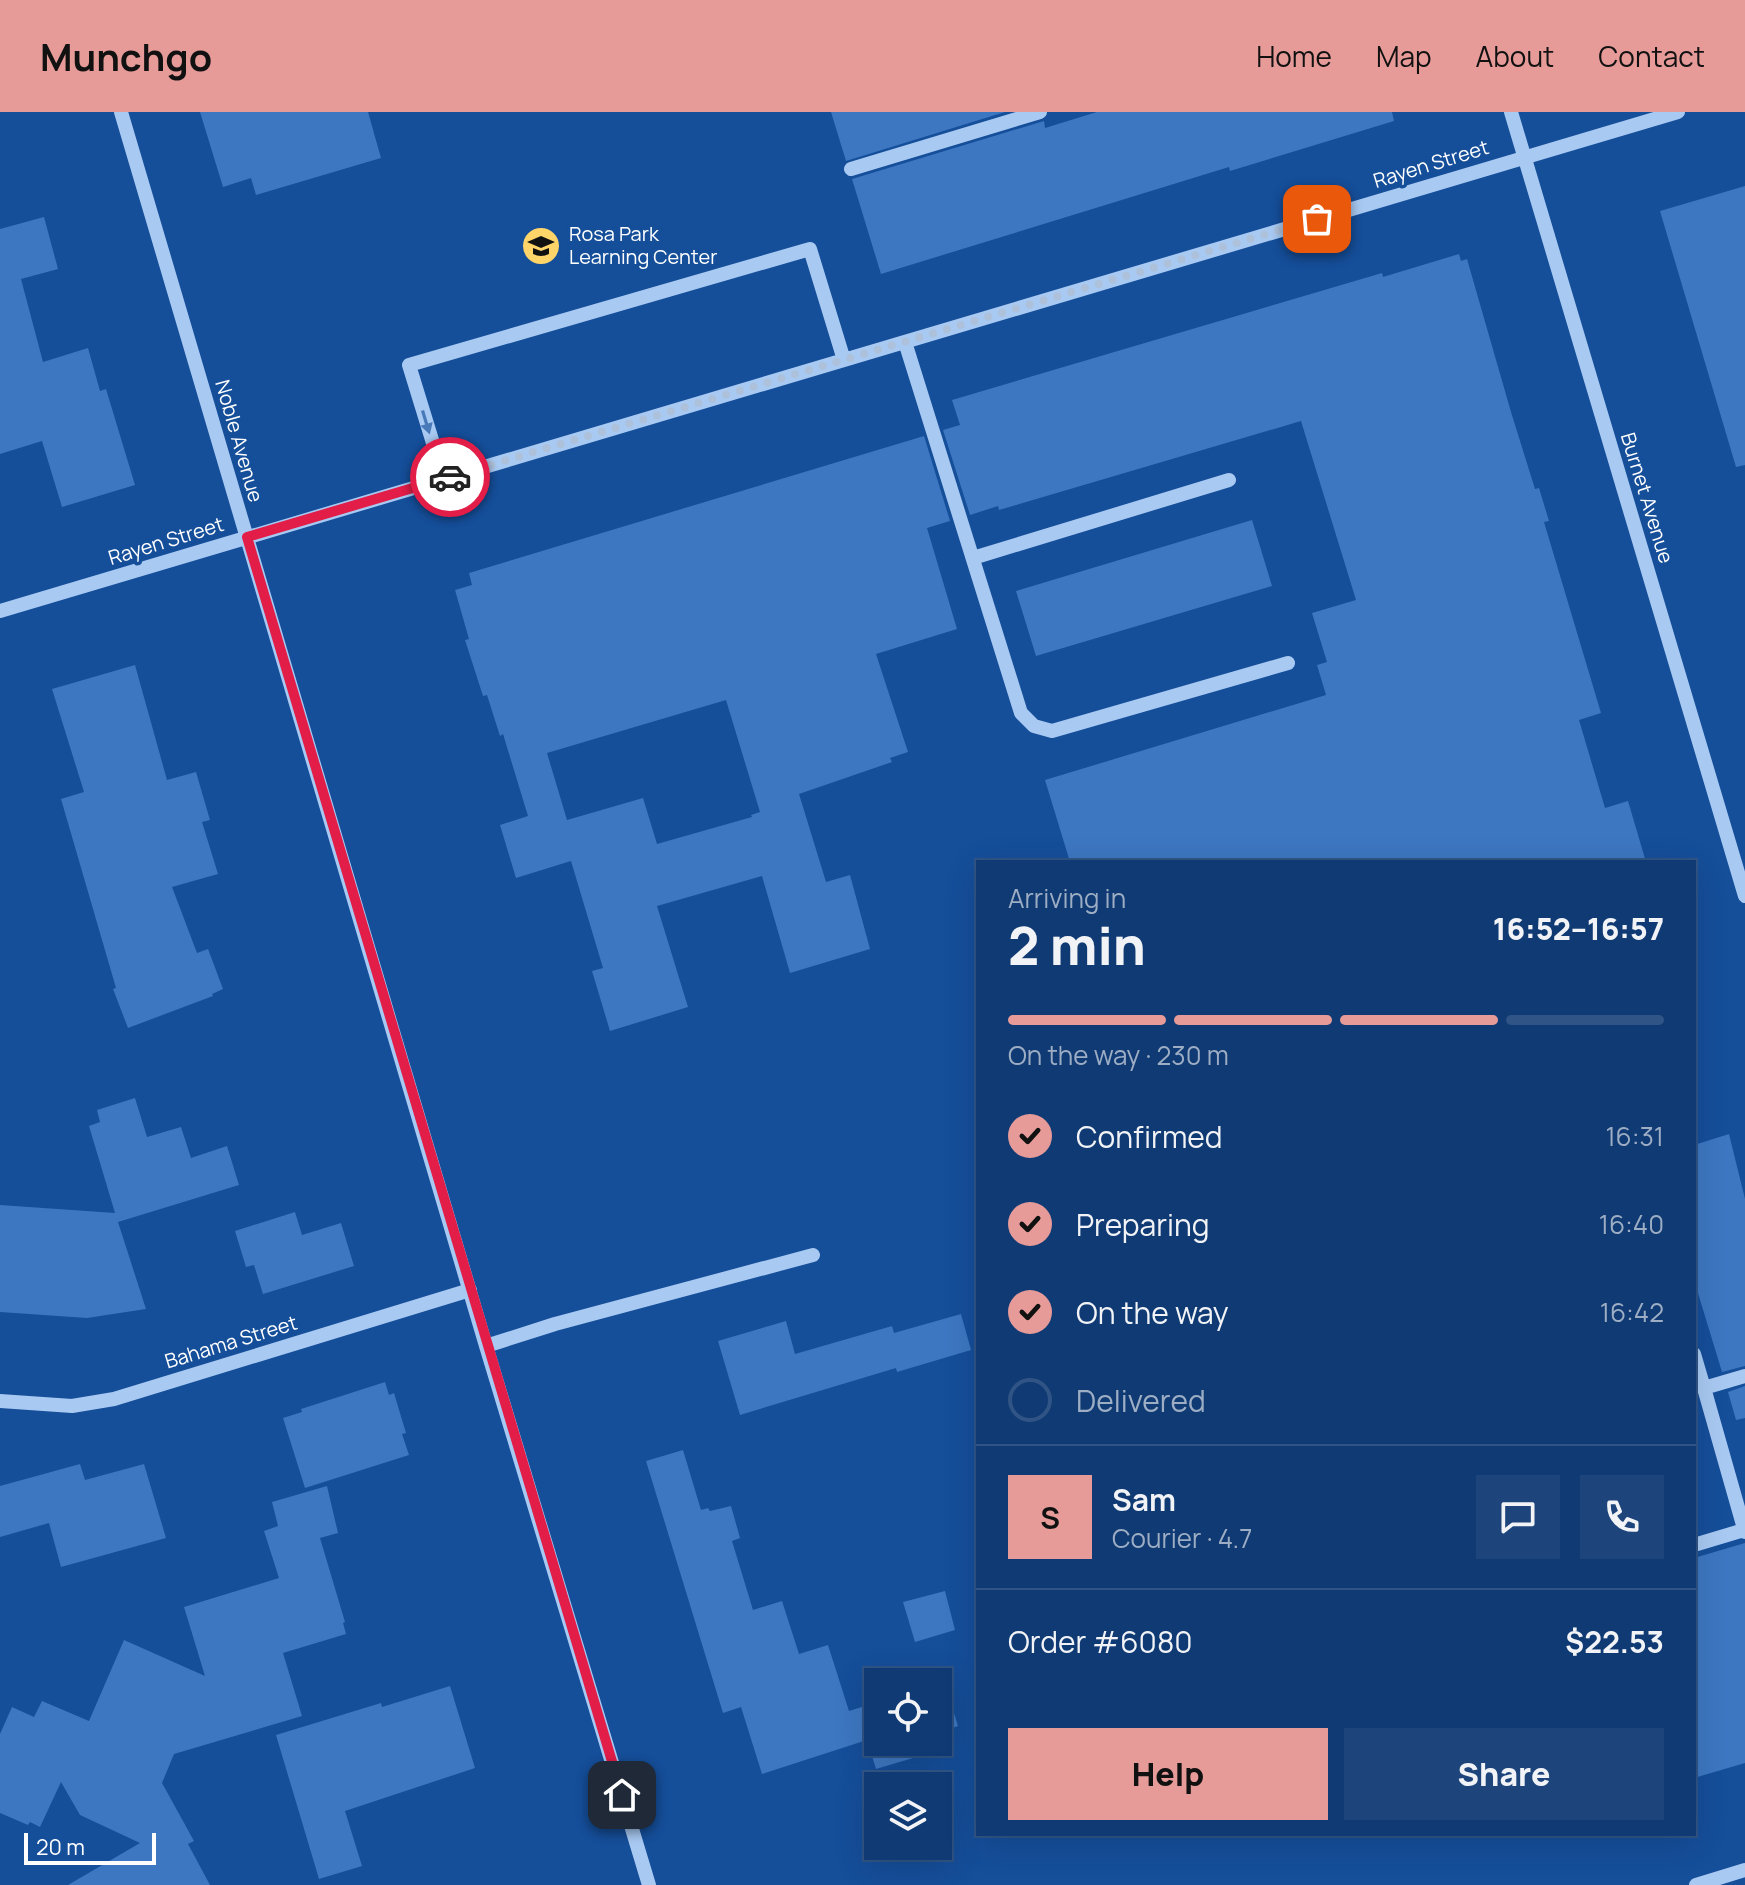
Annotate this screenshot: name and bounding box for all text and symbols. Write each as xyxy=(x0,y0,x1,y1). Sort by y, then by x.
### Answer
text: Munchgo xyxy=(40,30,212,82)
text: Home xyxy=(1256,37,1332,75)
text: Map xyxy=(1376,37,1432,75)
text: About xyxy=(1476,37,1554,75)
text: Contact xyxy=(1598,37,1705,75)
street label: Rayen Street xyxy=(1370,133,1492,194)
pin xyxy=(1283,185,1351,253)
icon: bag xyxy=(1295,197,1339,241)
place label: Rosa Park Learning Center xyxy=(569,220,717,270)
school or university icon: Rosa Park Learning Center xyxy=(520,225,562,267)
street label: Noble Avenue xyxy=(209,376,270,505)
one-way arrow xyxy=(420,410,433,434)
street label: Burnet Avenue xyxy=(1615,429,1680,567)
courier xyxy=(410,437,490,517)
icon: car xyxy=(428,455,472,499)
street label: Rayen Street xyxy=(105,510,227,571)
text: Arriving in xyxy=(1008,880,1126,916)
text: 16:52–16:57 xyxy=(1493,908,1664,949)
text: 2 min xyxy=(1008,910,1146,981)
text: On the way · 230 m xyxy=(1008,1037,1229,1073)
icon: check xyxy=(1008,1114,1052,1158)
text: Confirmed xyxy=(1076,1116,1223,1157)
text: 16:31 xyxy=(1605,1118,1664,1154)
icon: check xyxy=(1008,1202,1052,1246)
text: Preparing xyxy=(1076,1204,1210,1245)
text: 16:40 xyxy=(1599,1206,1664,1242)
icon: check xyxy=(1008,1290,1052,1334)
text: On the way xyxy=(1076,1292,1229,1333)
text: 16:42 xyxy=(1600,1294,1664,1330)
street label: Bahama Street xyxy=(161,1309,300,1374)
text: Delivered xyxy=(1076,1380,1206,1421)
button: chat xyxy=(1476,1475,1560,1559)
button: phone xyxy=(1580,1475,1664,1559)
text: Sam xyxy=(1112,1479,1176,1520)
text: S xyxy=(1040,1497,1060,1538)
text: Courier · 4.7 xyxy=(1112,1520,1252,1556)
text: Order #6080 xyxy=(1008,1621,1193,1662)
text: $22.53 xyxy=(1565,1621,1664,1662)
map controls xyxy=(864,1668,952,1860)
button: locate xyxy=(864,1668,952,1756)
button: Help xyxy=(1008,1728,1328,1820)
button: Share xyxy=(1344,1728,1664,1820)
pin xyxy=(588,1761,656,1829)
button: layers xyxy=(864,1772,952,1860)
icon: home xyxy=(600,1773,644,1817)
scale bar xyxy=(24,1829,156,1865)
text: 20 m xyxy=(36,1832,85,1862)

